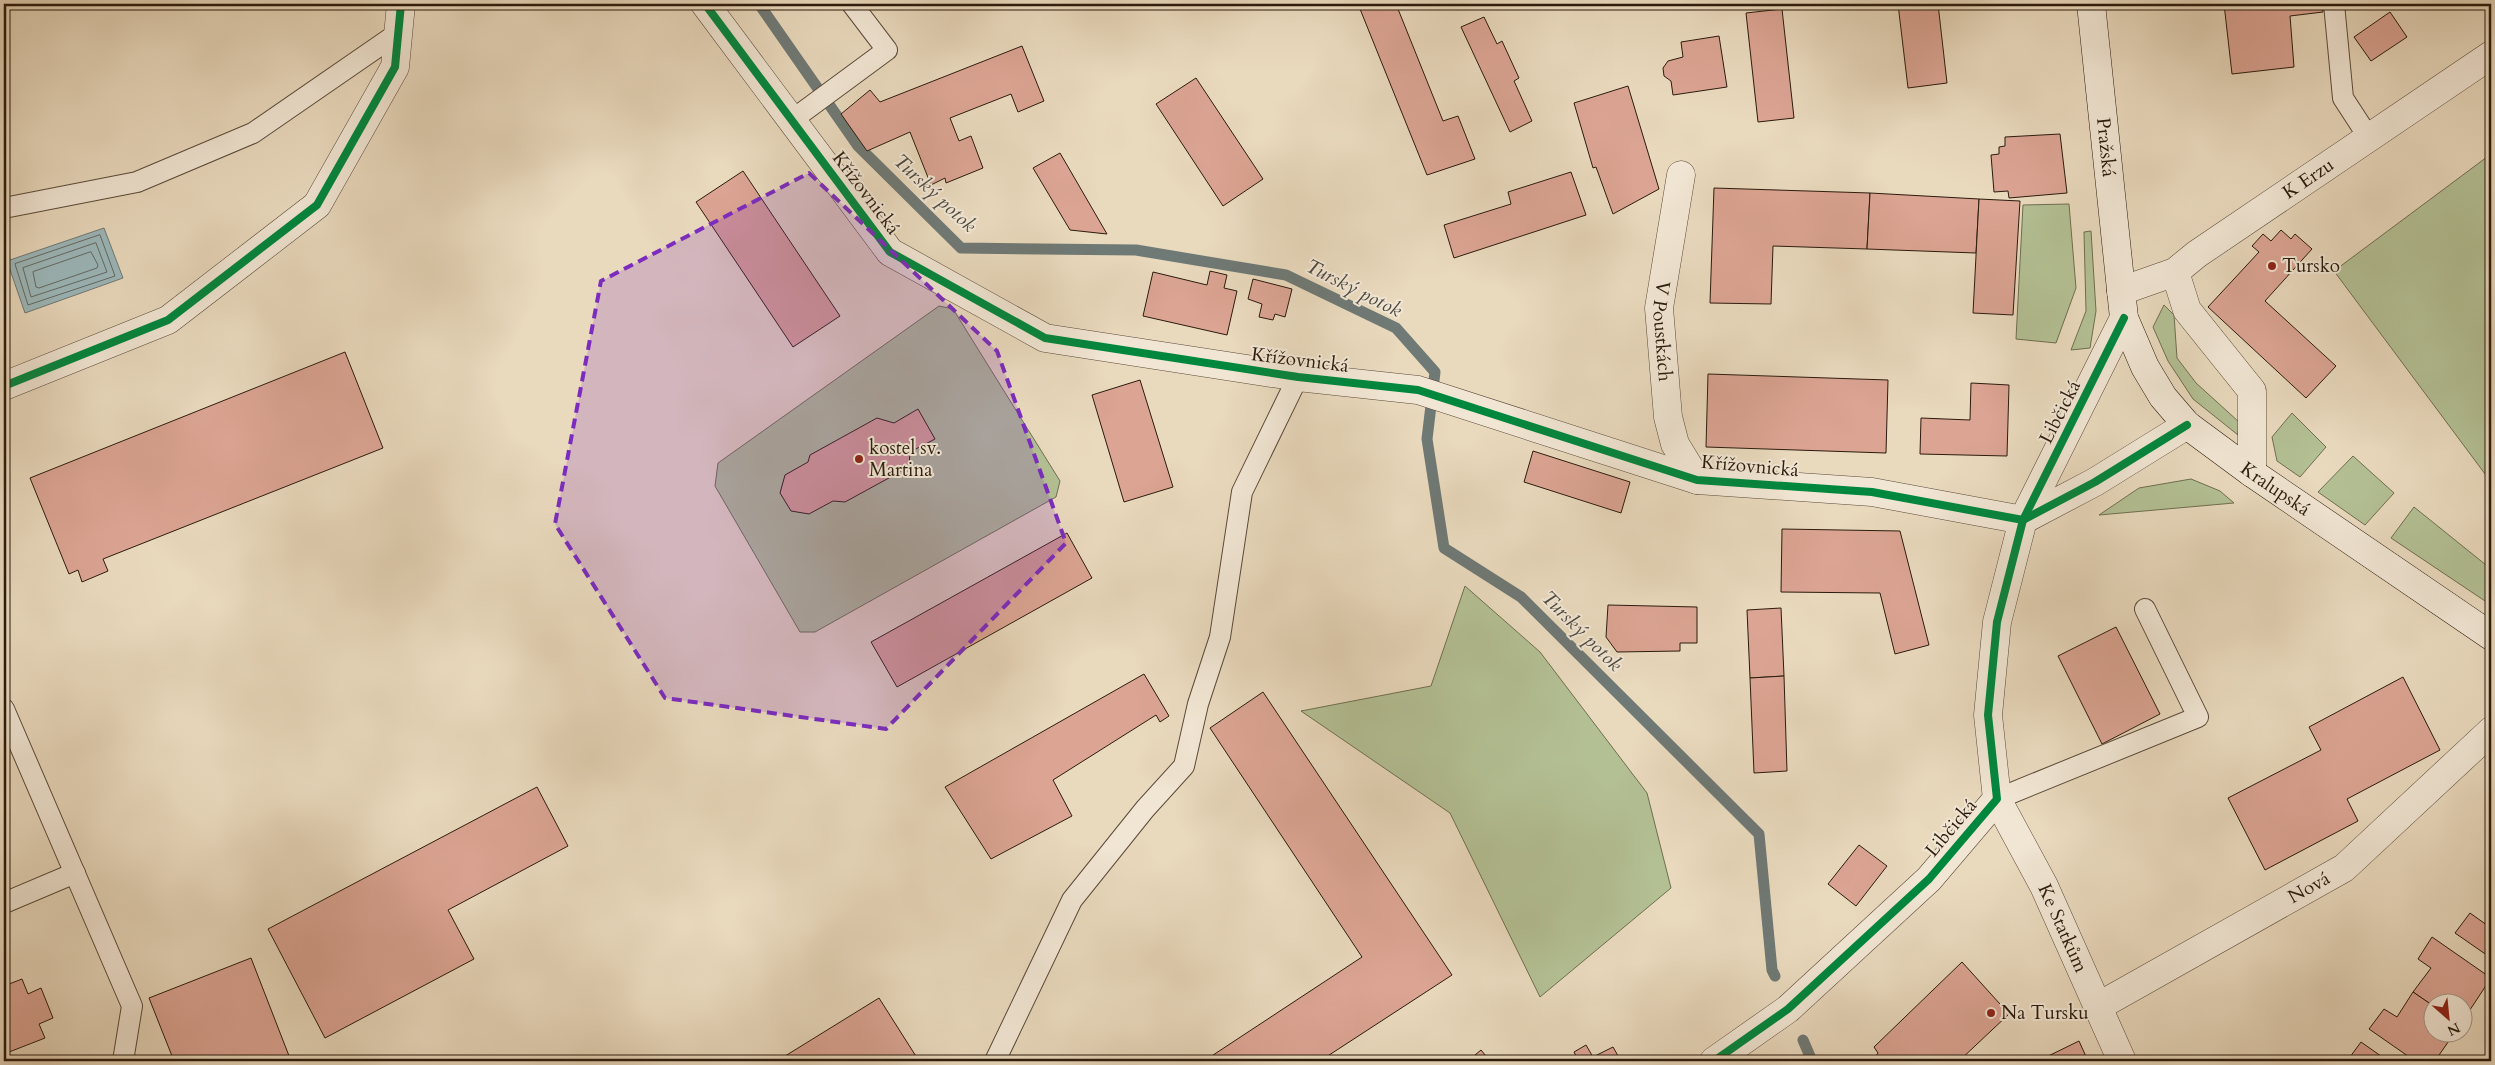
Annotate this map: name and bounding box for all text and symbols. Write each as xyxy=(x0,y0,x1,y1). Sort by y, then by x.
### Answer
street label: Pražská xyxy=(2090,116,2122,178)
street label: Křížovnická xyxy=(826,146,906,240)
water label: Turský potok xyxy=(888,148,982,238)
street label: K Erzu xyxy=(2277,152,2339,205)
water label: Turský potok xyxy=(1301,252,1407,324)
place label: Tursko xyxy=(2282,253,2340,279)
marker: Tursko xyxy=(2266,260,2278,272)
street label: V Poustkách xyxy=(1646,279,1678,383)
street label: Křížovnická xyxy=(1250,341,1350,379)
street label: Libčická xyxy=(2033,376,2087,448)
place label: kostel sv. Martina xyxy=(869,435,941,483)
street label: Křížovnická xyxy=(1700,449,1800,483)
marker: kostel sv. Martina xyxy=(853,453,865,465)
street label: Kralupská xyxy=(2235,456,2316,522)
water label: Turský potok xyxy=(1536,585,1628,677)
street label: Libčická xyxy=(1919,794,1983,862)
street label: Nová xyxy=(2283,866,2335,910)
street label: Ke Statkům xyxy=(2032,880,2094,977)
north arrow xyxy=(2422,992,2472,1042)
place label: Na Tursku xyxy=(2001,1000,2089,1026)
marker: Na Tursku xyxy=(1985,1007,1997,1019)
text: N xyxy=(2444,1018,2463,1040)

